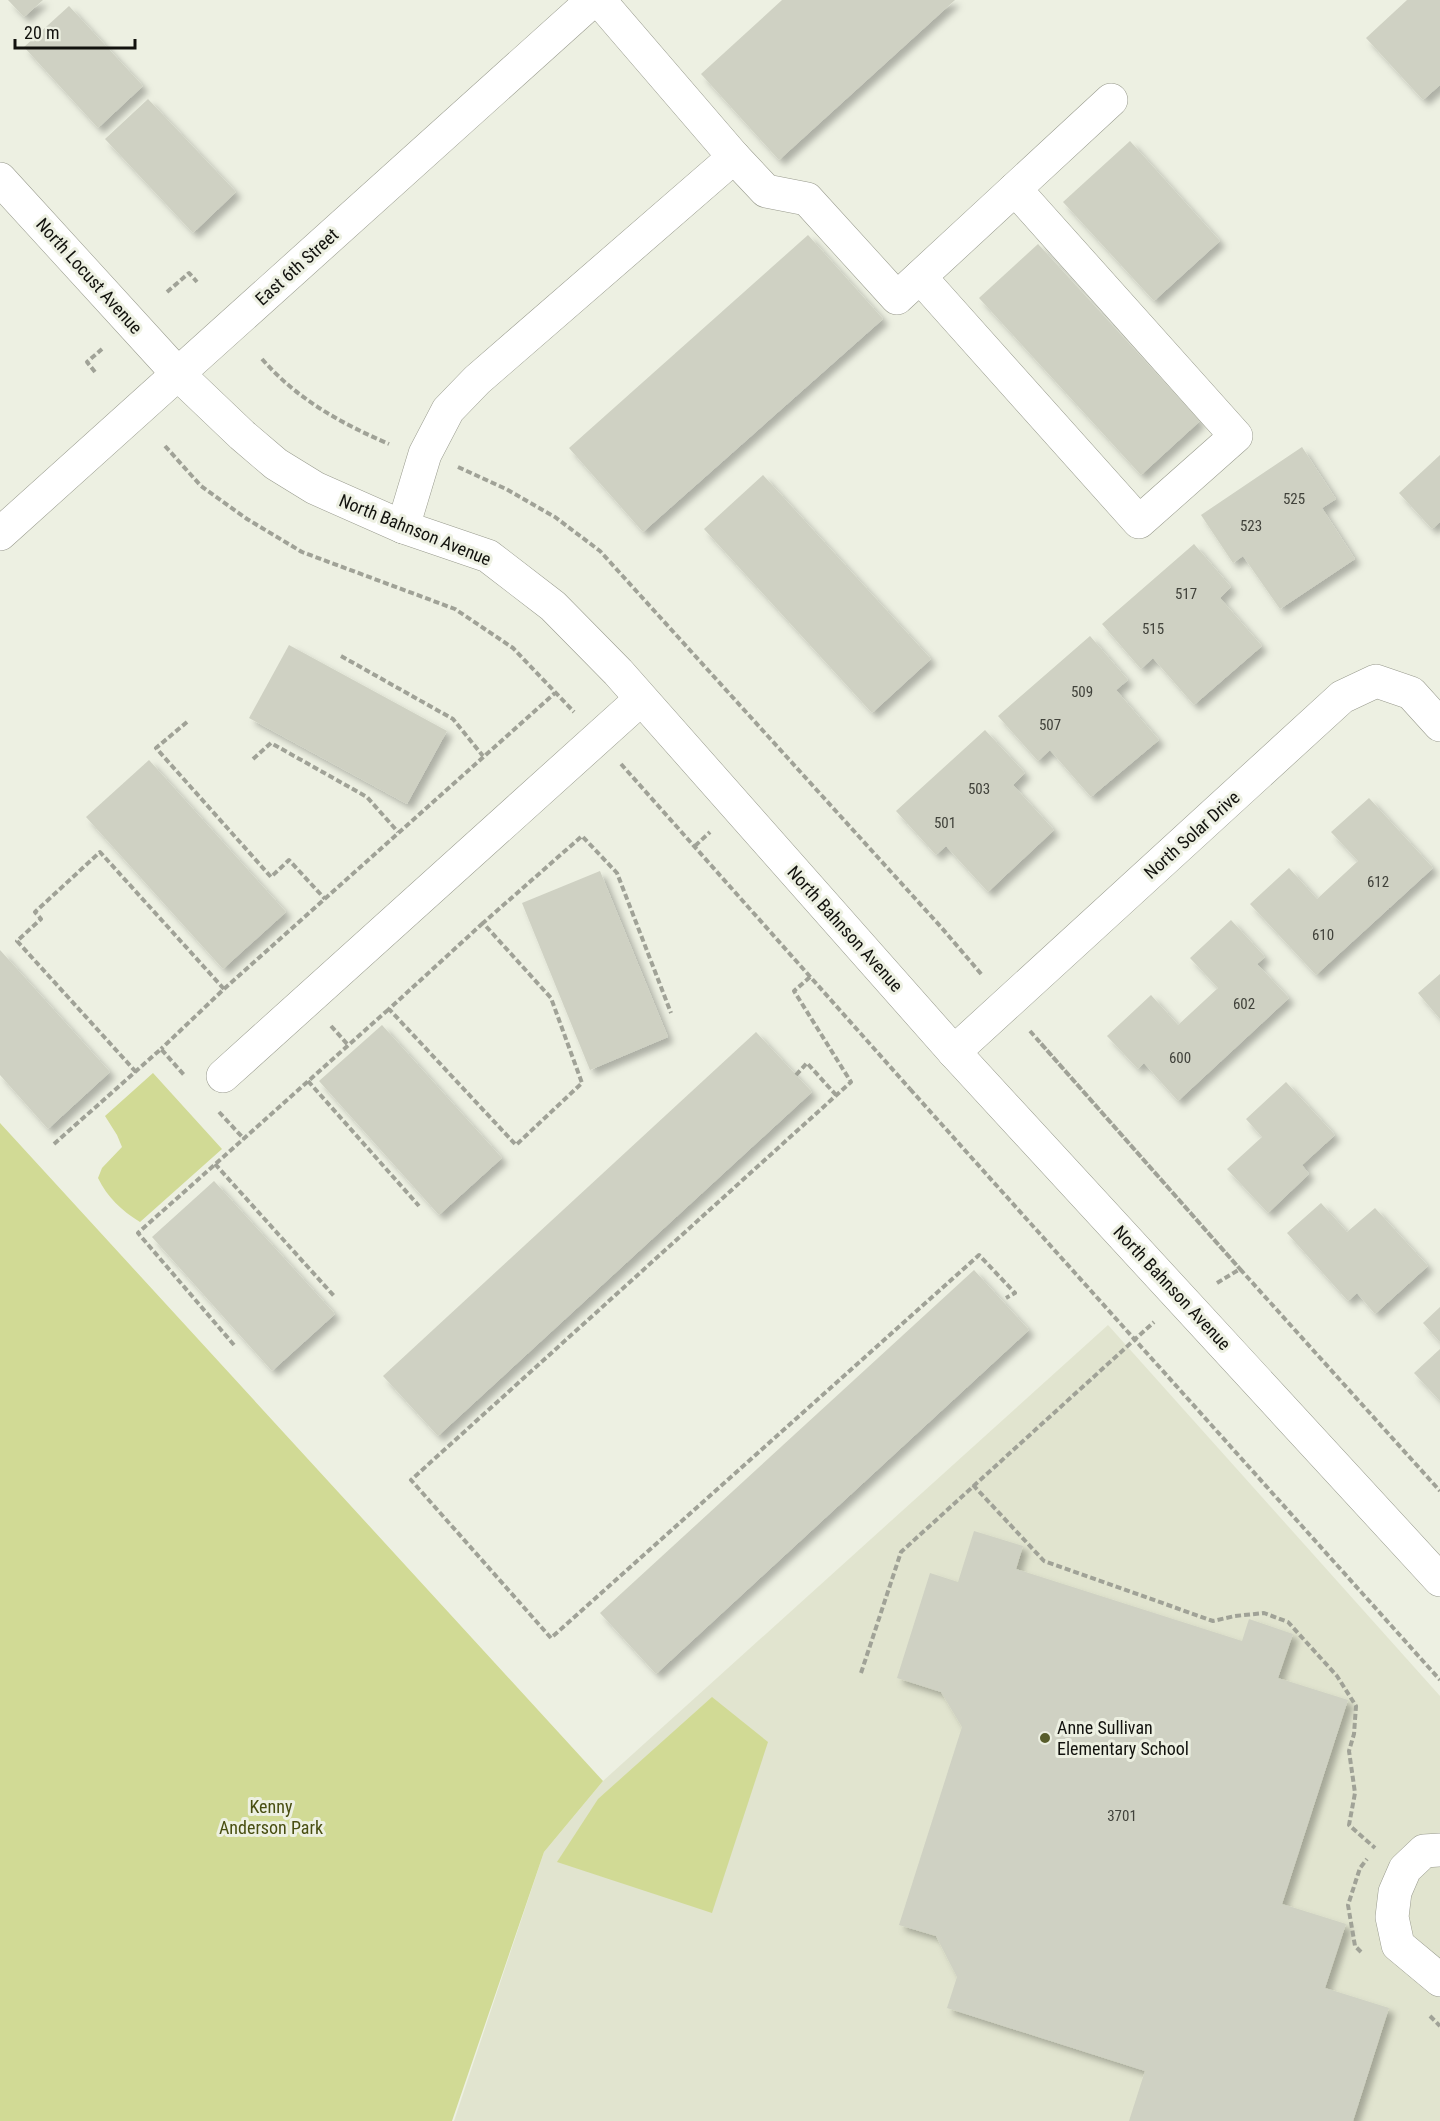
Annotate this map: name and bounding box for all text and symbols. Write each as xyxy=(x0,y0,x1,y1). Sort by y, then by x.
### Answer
scale bar xyxy=(15,12,135,50)
text: 20 m xyxy=(24,22,59,43)
street label: North Locust Avenue xyxy=(32,214,147,338)
street label: East 6th Street xyxy=(251,224,343,309)
street label: North Bahnson Avenue xyxy=(336,489,494,570)
house number: 525 xyxy=(1283,490,1305,508)
house number: 523 xyxy=(1240,517,1262,535)
house number: 517 xyxy=(1175,585,1197,603)
house number: 515 xyxy=(1142,620,1164,638)
house number: 509 xyxy=(1071,683,1093,701)
house number: 507 xyxy=(1039,716,1061,734)
house number: 503 xyxy=(968,780,990,798)
street label: North Solar Drive xyxy=(1140,786,1244,883)
house number: 501 xyxy=(934,814,956,832)
street label: North Bahnson Avenue xyxy=(783,861,907,996)
house number: 612 xyxy=(1367,873,1389,891)
house number: 610 xyxy=(1312,926,1334,944)
house number: 602 xyxy=(1233,995,1255,1013)
house number: 600 xyxy=(1169,1049,1191,1067)
street label: North Bahnson Avenue xyxy=(1109,1221,1235,1354)
place label: Anne Sullivan Elementary School xyxy=(1057,1717,1189,1759)
marker: Anne Sullivan Elementary School xyxy=(1038,1731,1052,1745)
park label: Kenny Anderson Park xyxy=(219,1796,323,1838)
house number: 3701 xyxy=(1107,1807,1137,1825)

